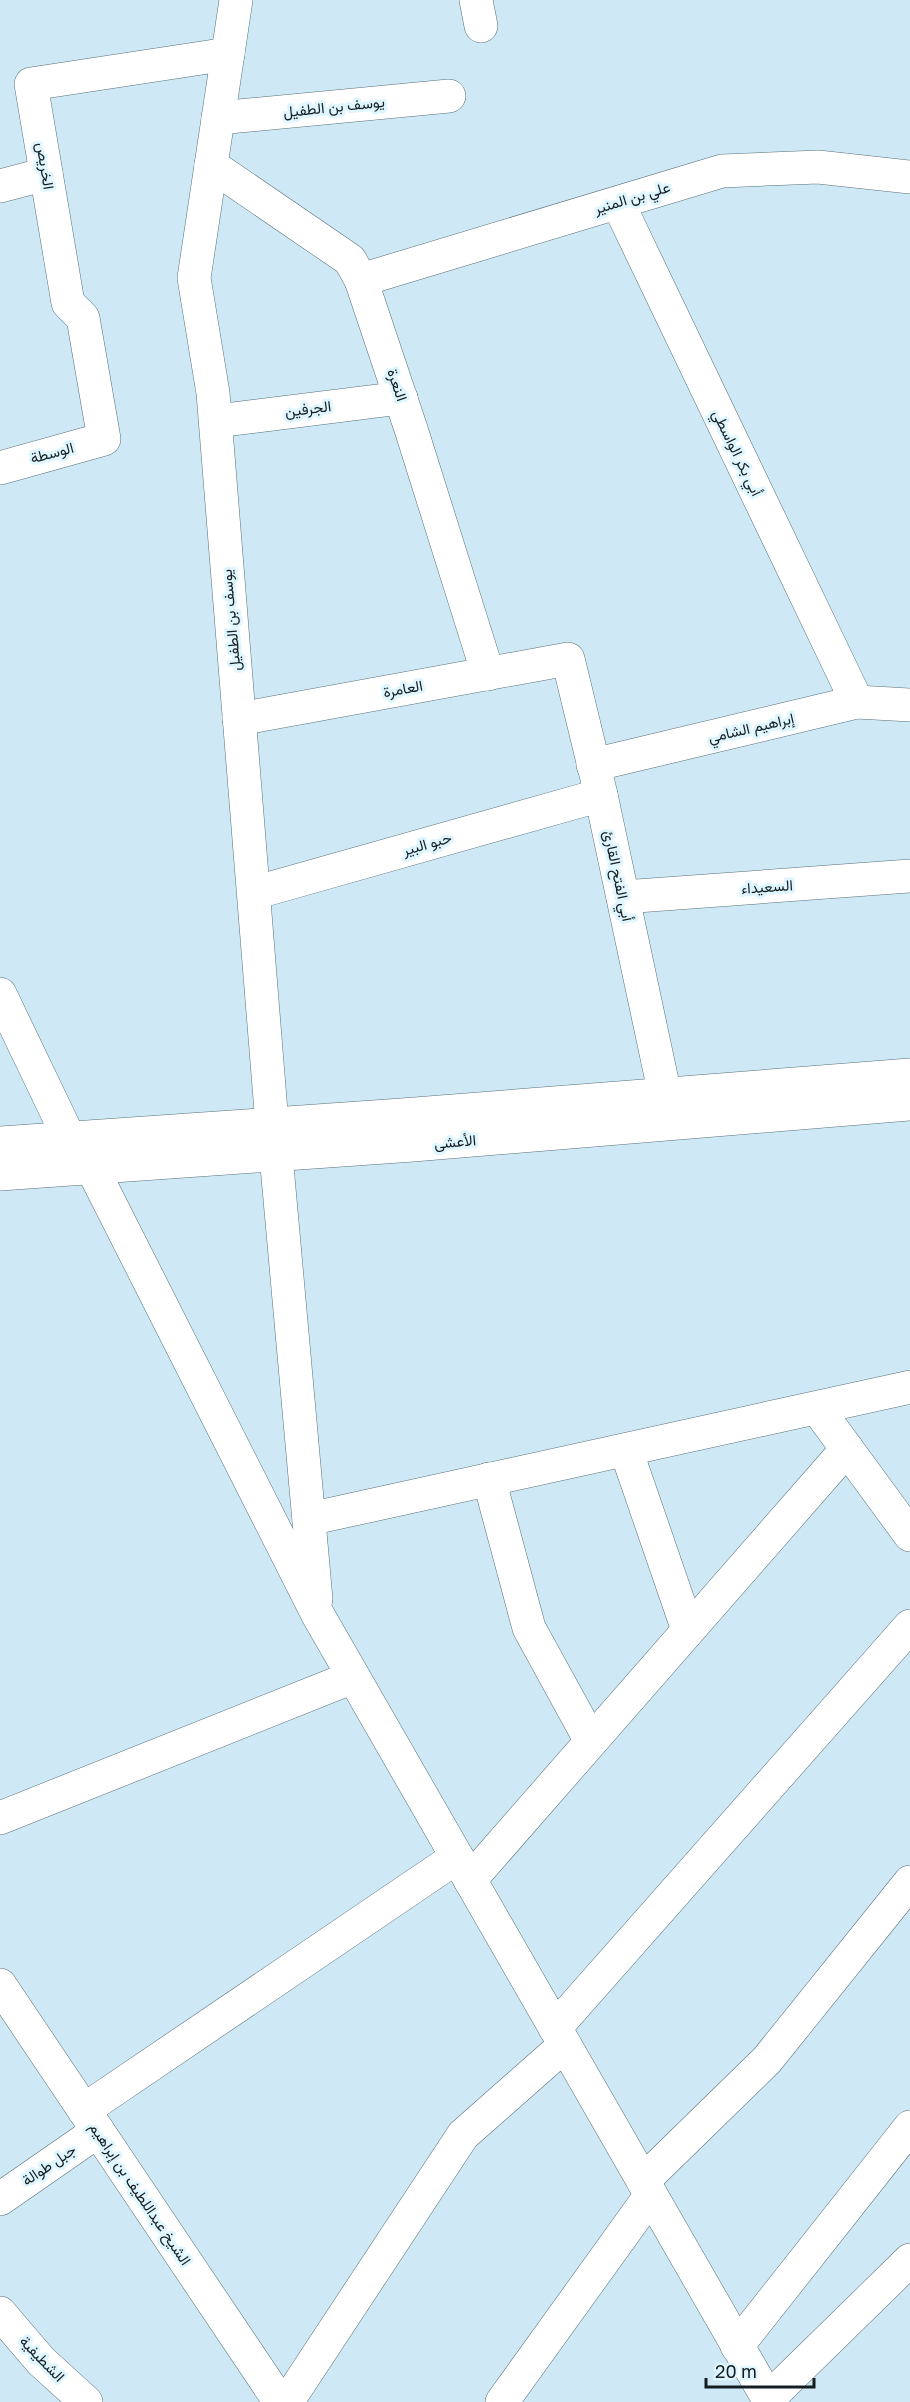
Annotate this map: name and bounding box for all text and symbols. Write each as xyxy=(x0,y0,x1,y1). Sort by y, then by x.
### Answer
street label: يوسف بن الطفيل xyxy=(282,92,386,122)
street label: الخريص xyxy=(31,141,59,191)
street label: علي بن المنير xyxy=(591,177,673,222)
street label: النعرة xyxy=(383,366,412,404)
street label: الجرفين xyxy=(284,396,332,422)
street label: أبي بكر الواسطي xyxy=(705,406,767,501)
street label: الوسطة xyxy=(28,438,76,467)
street label: يوسف بن الطفيل xyxy=(217,568,245,672)
street label: العامرة xyxy=(382,676,424,701)
street label: إبراهيم الشامي xyxy=(706,708,797,751)
street label: حبو البير xyxy=(399,827,454,860)
street label: أبي الفتح القارئ xyxy=(596,829,637,924)
street label: السعيداء xyxy=(740,875,794,898)
street label: الأعشى xyxy=(433,1130,477,1154)
street label: الشيخ عبداللطيف بن إبراهيم xyxy=(84,2119,195,2270)
street label: جبل طوالة xyxy=(18,2140,79,2190)
street label: الشطيفية xyxy=(16,2332,69,2386)
scale bar xyxy=(706,2351,814,2389)
text: 20 m xyxy=(715,2360,757,2382)

